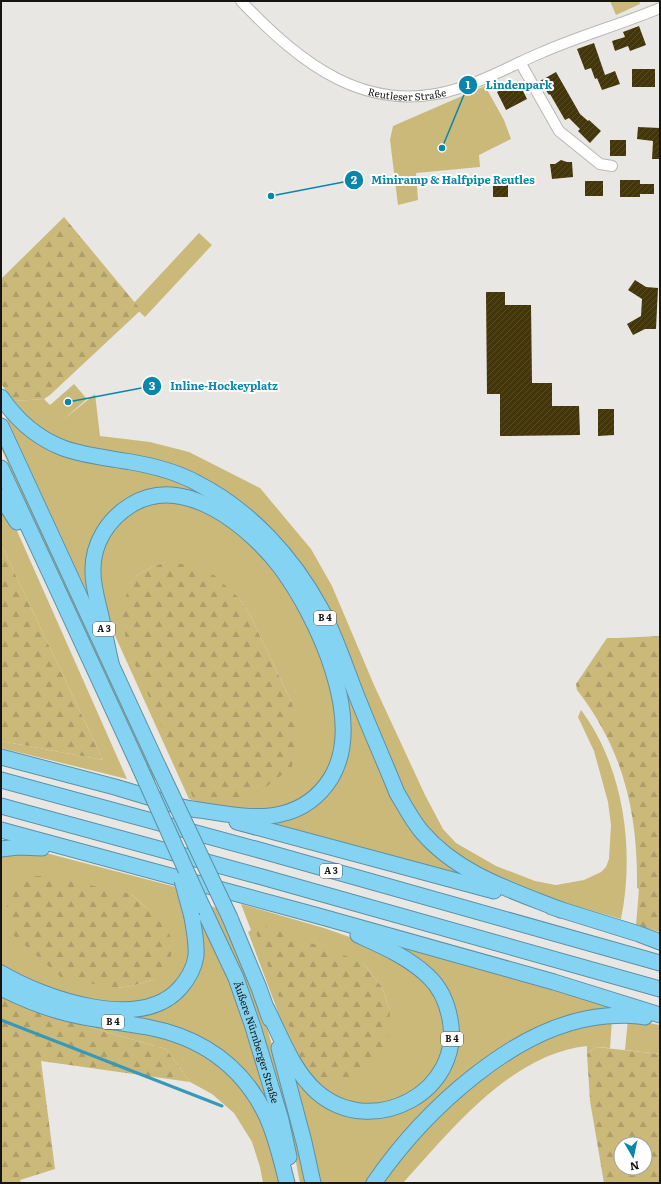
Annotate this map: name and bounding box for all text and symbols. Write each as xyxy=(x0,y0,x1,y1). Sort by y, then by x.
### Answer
callout: Lindenpark xyxy=(458,74,560,97)
text: 1 xyxy=(466,75,471,93)
text: Lindenpark xyxy=(486,76,553,92)
street label: Reutleser Straße xyxy=(366,83,448,104)
callout: Miniramp & Halfpipe Reutles xyxy=(344,168,543,191)
text: 2 xyxy=(351,170,358,188)
text: Miniramp & Halfpipe Reutles xyxy=(371,171,535,187)
callout: Inline-Hockeyplatz xyxy=(142,374,286,397)
text: 3 xyxy=(149,376,156,394)
text: Inline-Hockeyplatz xyxy=(170,377,278,393)
road number: B 4 xyxy=(314,611,336,625)
road number: A 3 xyxy=(93,622,115,636)
road number: A 3 xyxy=(320,864,342,878)
street label: Äußere Nürnberger Straße xyxy=(231,979,283,1105)
road number: B 4 xyxy=(102,1015,124,1029)
road number: B 4 xyxy=(441,1032,463,1046)
north arrow xyxy=(613,1136,653,1176)
text: N xyxy=(629,1158,641,1175)

